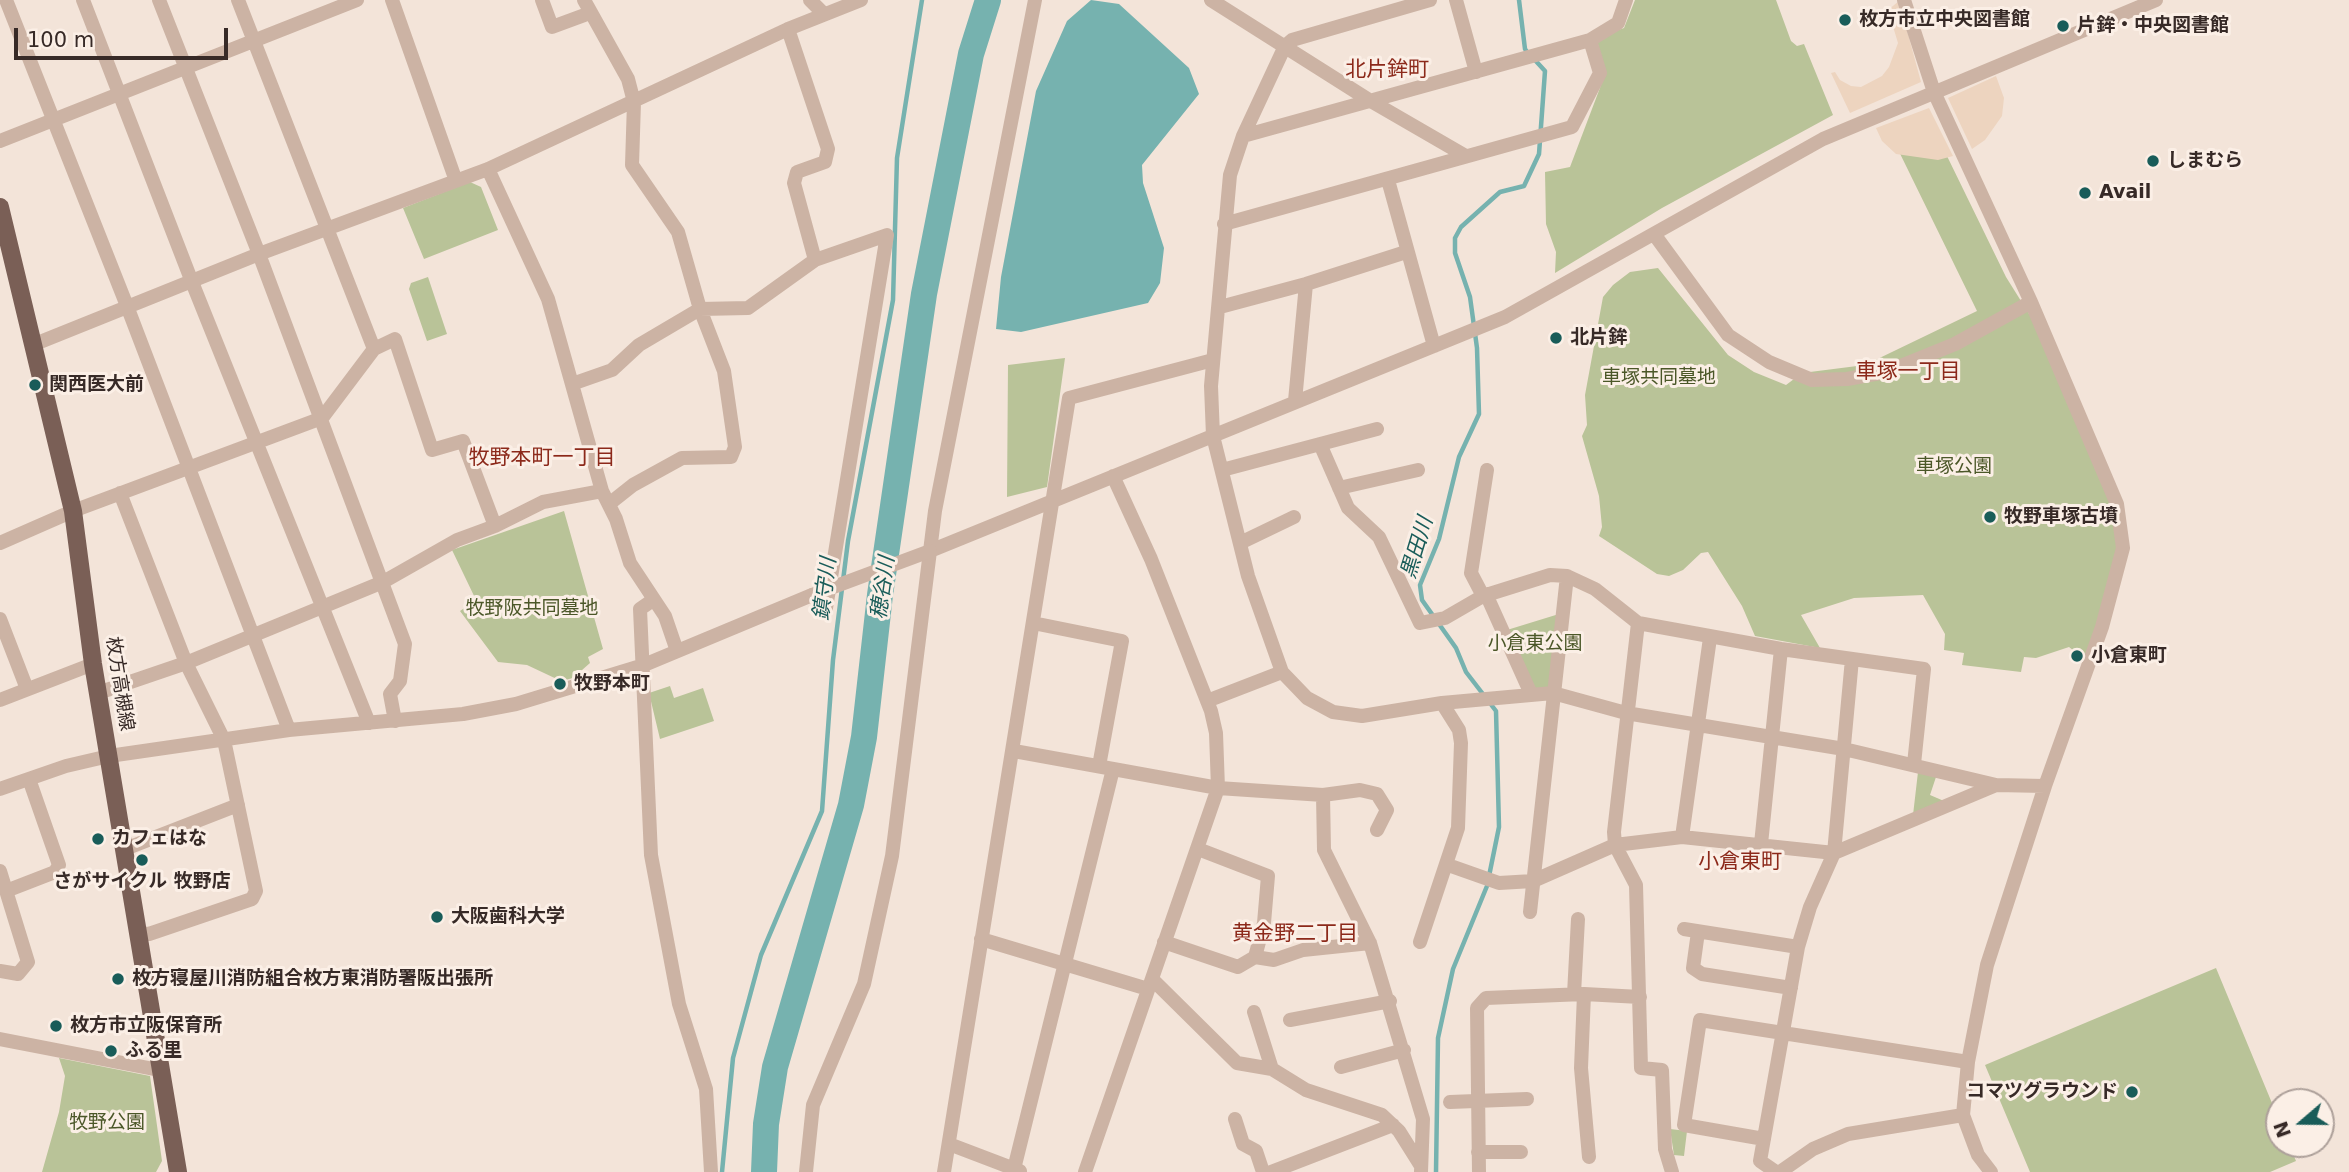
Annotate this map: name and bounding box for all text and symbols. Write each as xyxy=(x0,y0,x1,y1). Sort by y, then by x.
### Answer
place label: 枚方市立中央図書館 xyxy=(1859,9,2030,31)
marker: 枚方市立中央図書館 xyxy=(1837,12,1853,28)
scale bar xyxy=(18,14,231,58)
place label: 片鉾・中央図書館 xyxy=(2077,15,2229,37)
marker: 片鉾・中央図書館 xyxy=(2055,18,2071,34)
text: 100 m xyxy=(27,28,94,52)
district label: 北片鉾町 xyxy=(1345,58,1429,84)
place label: しまむら xyxy=(2167,150,2243,172)
marker: しまむら xyxy=(2145,153,2161,169)
place label: Avail xyxy=(2099,182,2151,204)
marker: Avail xyxy=(2077,185,2093,201)
place label: 北片鉾 xyxy=(1570,327,1627,349)
marker: 北片鉾 xyxy=(1548,330,1564,346)
district label: 車塚一丁目 xyxy=(1856,360,1960,386)
park label: 車塚共同墓地 xyxy=(1602,367,1716,389)
place label: 関西医大前 xyxy=(49,374,144,396)
marker: 関西医大前 xyxy=(27,377,43,393)
district label: 牧野本町一丁目 xyxy=(469,446,615,472)
park label: 車塚公園 xyxy=(1916,456,1992,478)
place label: 牧野車塚古墳 xyxy=(2004,506,2118,528)
marker: 牧野車塚古墳 xyxy=(1982,509,1998,525)
water label: 黒田川 xyxy=(1397,514,1439,582)
water label: 穂谷川 xyxy=(867,555,901,621)
water label: 鎮守川 xyxy=(810,556,842,622)
park label: 牧野阪共同墓地 xyxy=(466,598,598,620)
park label: 小倉東公園 xyxy=(1488,633,1582,655)
street label: 枚方高槻線 xyxy=(100,635,138,733)
place label: 小倉東町 xyxy=(2091,645,2167,667)
marker: 小倉東町 xyxy=(2069,648,2085,664)
place label: 牧野本町 xyxy=(574,673,650,695)
marker: 牧野本町 xyxy=(552,676,568,692)
place label: カフェはな xyxy=(112,828,207,850)
marker: カフェはな xyxy=(90,831,106,847)
district label: 小倉東町 xyxy=(1698,850,1782,876)
marker: さがサイクル 牧野店 xyxy=(134,852,150,868)
place label: さがサイクル 牧野店 xyxy=(53,871,231,893)
place label: 大阪歯科大学 xyxy=(451,906,565,928)
marker: 大阪歯科大学 xyxy=(429,909,445,925)
district label: 黄金野二丁目 xyxy=(1232,922,1358,948)
place label: 枚方寝屋川消防組合枚方東消防署阪出張所 xyxy=(132,968,493,990)
marker: 枚方寝屋川消防組合枚方東消防署阪出張所 xyxy=(110,971,126,987)
place label: 枚方市立阪保育所 xyxy=(70,1015,222,1037)
marker: 枚方市立阪保育所 xyxy=(48,1018,64,1034)
place label: ふる里 xyxy=(125,1040,182,1062)
marker: ふる里 xyxy=(103,1043,119,1059)
place label: コマツグラウンド xyxy=(1966,1081,2118,1103)
marker: コマツグラウンド xyxy=(2124,1084,2140,1100)
north arrow xyxy=(2265,1088,2335,1158)
park label: 牧野公園 xyxy=(69,1112,145,1134)
text: N xyxy=(2269,1118,2295,1141)

